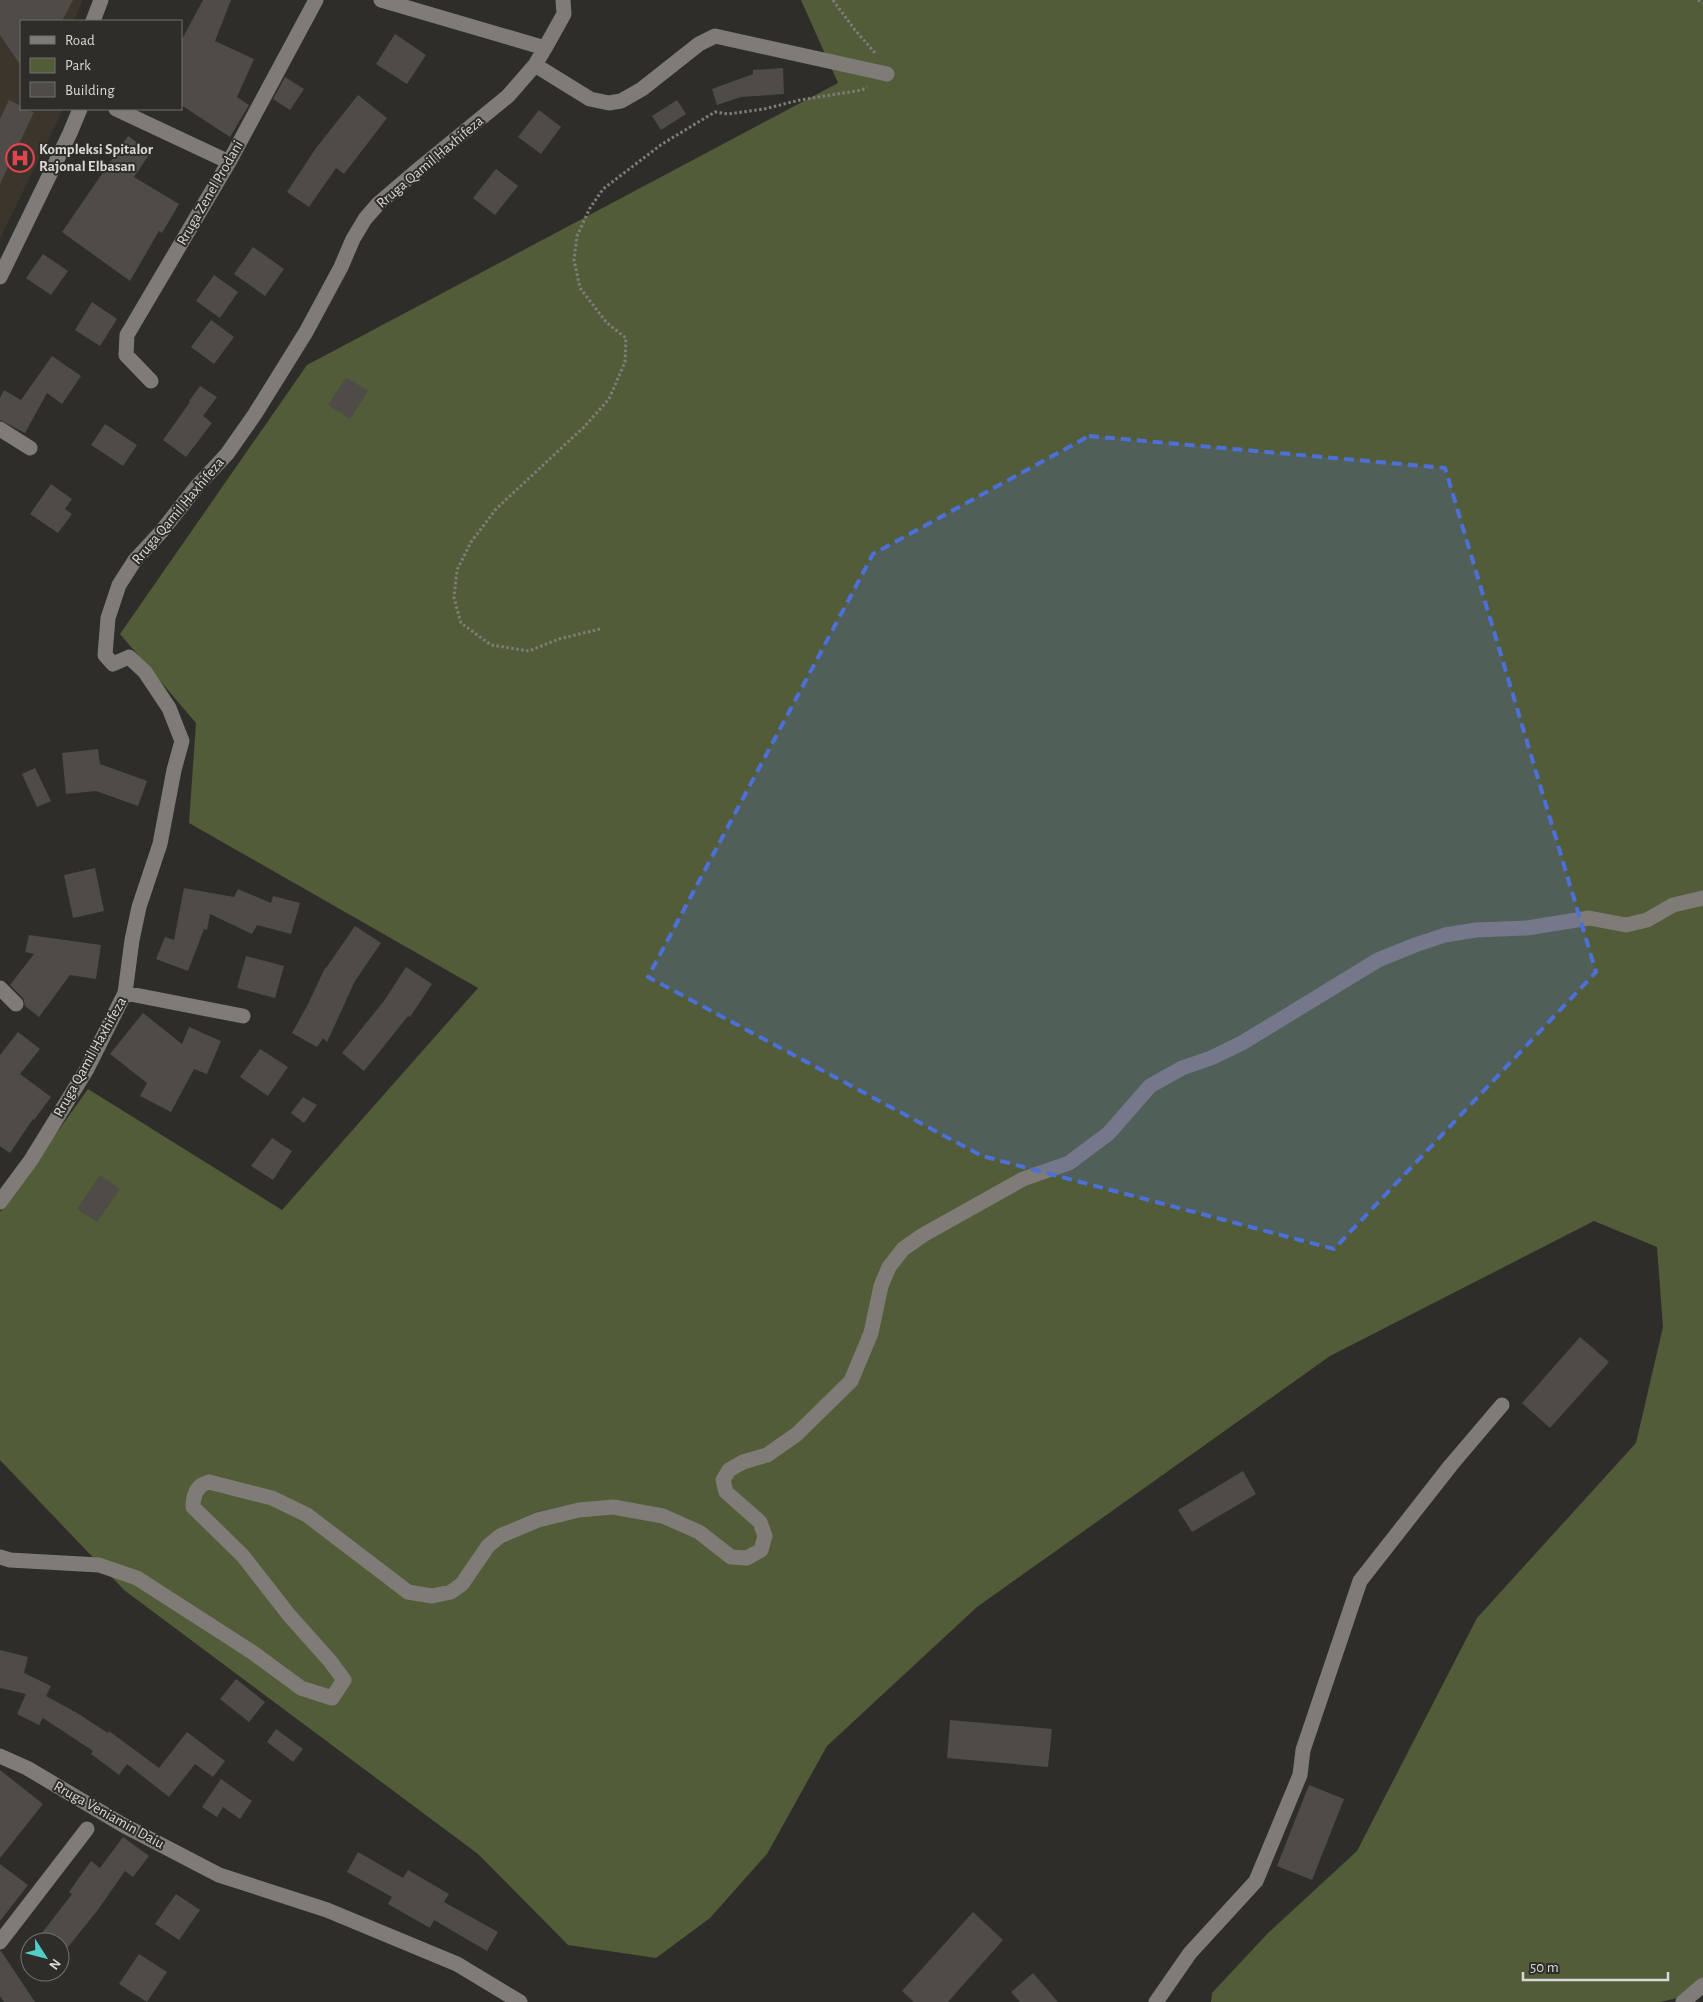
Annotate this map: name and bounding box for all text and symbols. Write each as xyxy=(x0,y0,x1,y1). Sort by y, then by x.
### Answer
legend xyxy=(20,20,182,110)
text: Road xyxy=(65,33,95,48)
text: Park xyxy=(65,58,91,73)
text: Building xyxy=(65,83,115,98)
street label: Rruga Qamil Haxhifeza xyxy=(374,113,486,211)
street label: Rruga Zenel Prodani xyxy=(174,138,246,248)
place label: Kompleksi Spitalor Rajonal Elbasan xyxy=(39,142,154,174)
hospital icon: Kompleksi Spitalor Rajonal Elbasan xyxy=(5,143,35,173)
street label: Rruga Qamil Haxhifeza xyxy=(129,455,227,567)
street label: Rruga Qamil Haxhifeza xyxy=(51,995,129,1119)
street label: Rruga Veniamin Daiu xyxy=(51,1778,167,1852)
north arrow xyxy=(20,1932,70,1982)
scale bar xyxy=(1523,1950,1668,1982)
text: N xyxy=(46,1956,63,1972)
text: 50 m xyxy=(1530,1960,1559,1975)

